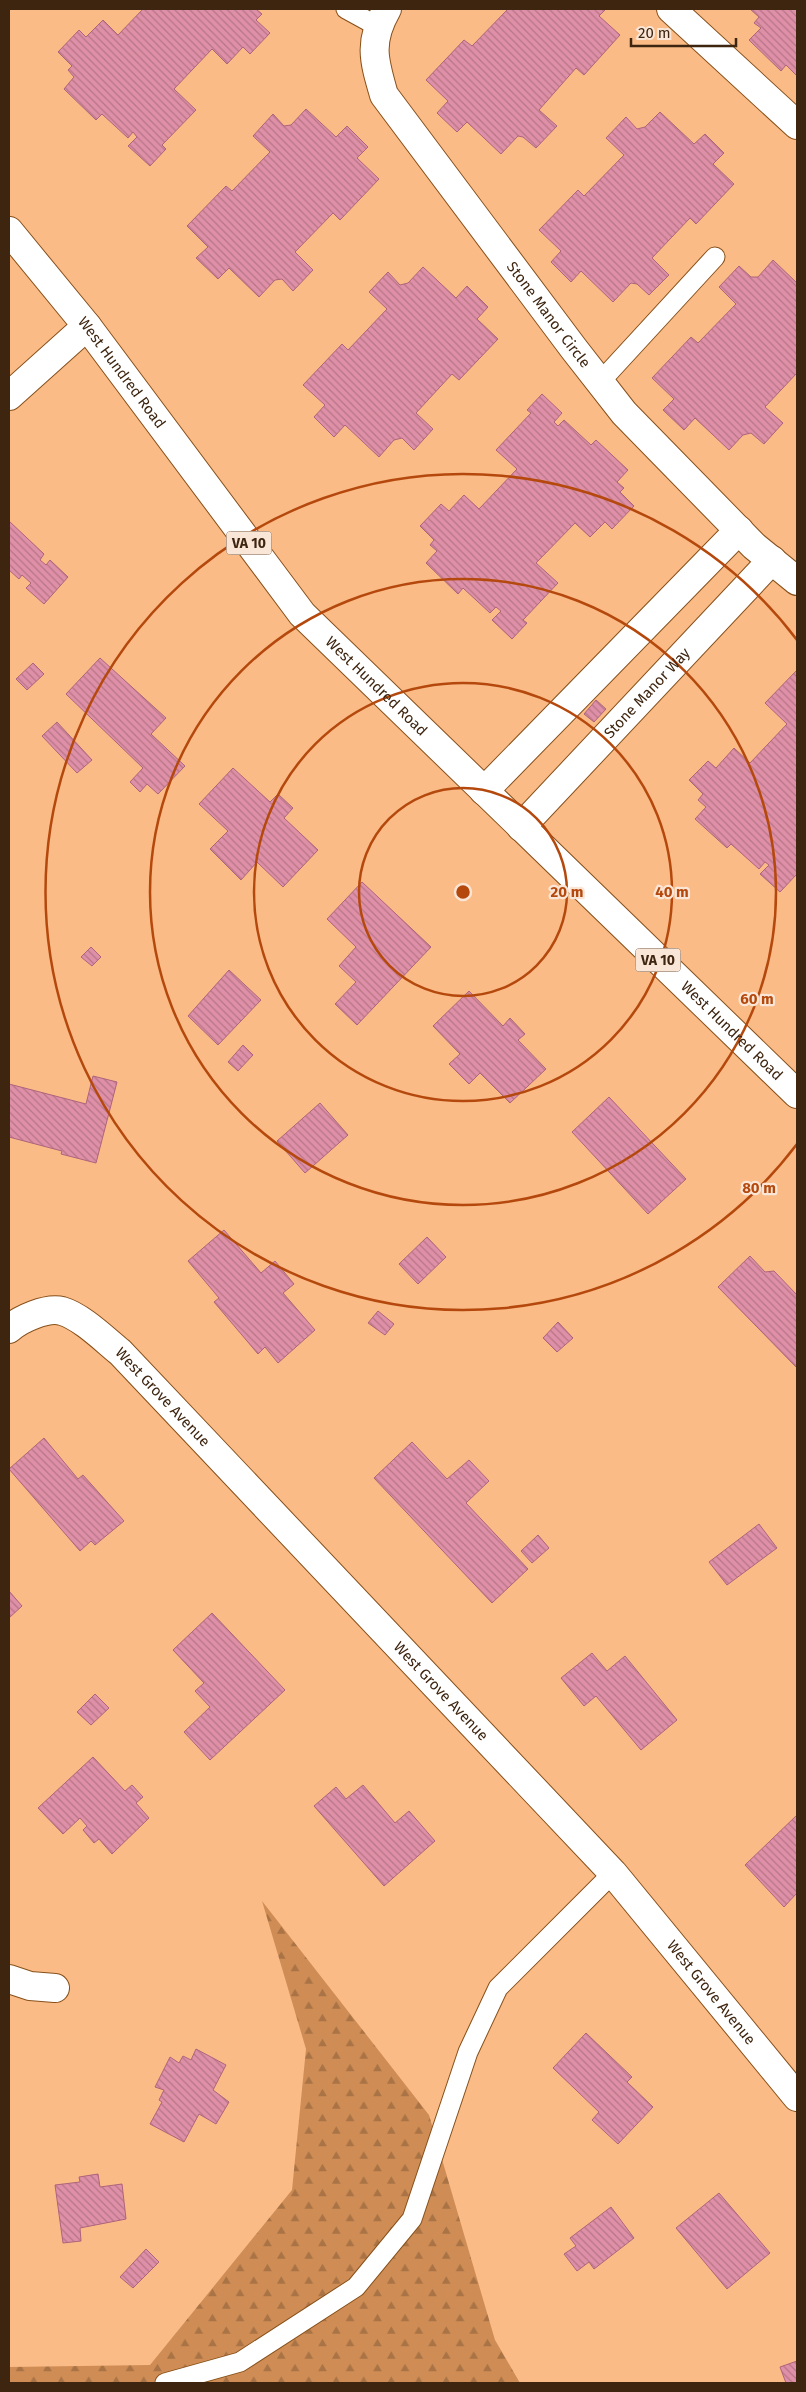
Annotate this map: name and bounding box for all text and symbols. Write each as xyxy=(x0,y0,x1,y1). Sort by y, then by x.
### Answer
scale bar xyxy=(631,15,736,47)
text: 20 m xyxy=(638,24,671,42)
street label: Stone Manor Circle xyxy=(503,258,594,371)
street label: West Hundred Road xyxy=(74,313,169,432)
road number: VA 10 xyxy=(226,532,272,554)
street label: West Hundred Road xyxy=(322,633,431,740)
street label: Stone Manor Way xyxy=(600,643,694,742)
centre of rings xyxy=(454,883,472,901)
text: 20 m xyxy=(551,883,583,901)
text: 40 m xyxy=(655,883,689,901)
road number: VA 10 xyxy=(636,948,680,972)
street label: West Hundred Road xyxy=(677,977,786,1084)
text: 60 m xyxy=(740,990,774,1008)
text: 80 m xyxy=(742,1179,776,1197)
street label: West Grove Avenue xyxy=(112,1344,214,1450)
street label: West Grove Avenue xyxy=(390,1638,492,1745)
street label: West Grove Avenue xyxy=(663,1937,759,2048)

